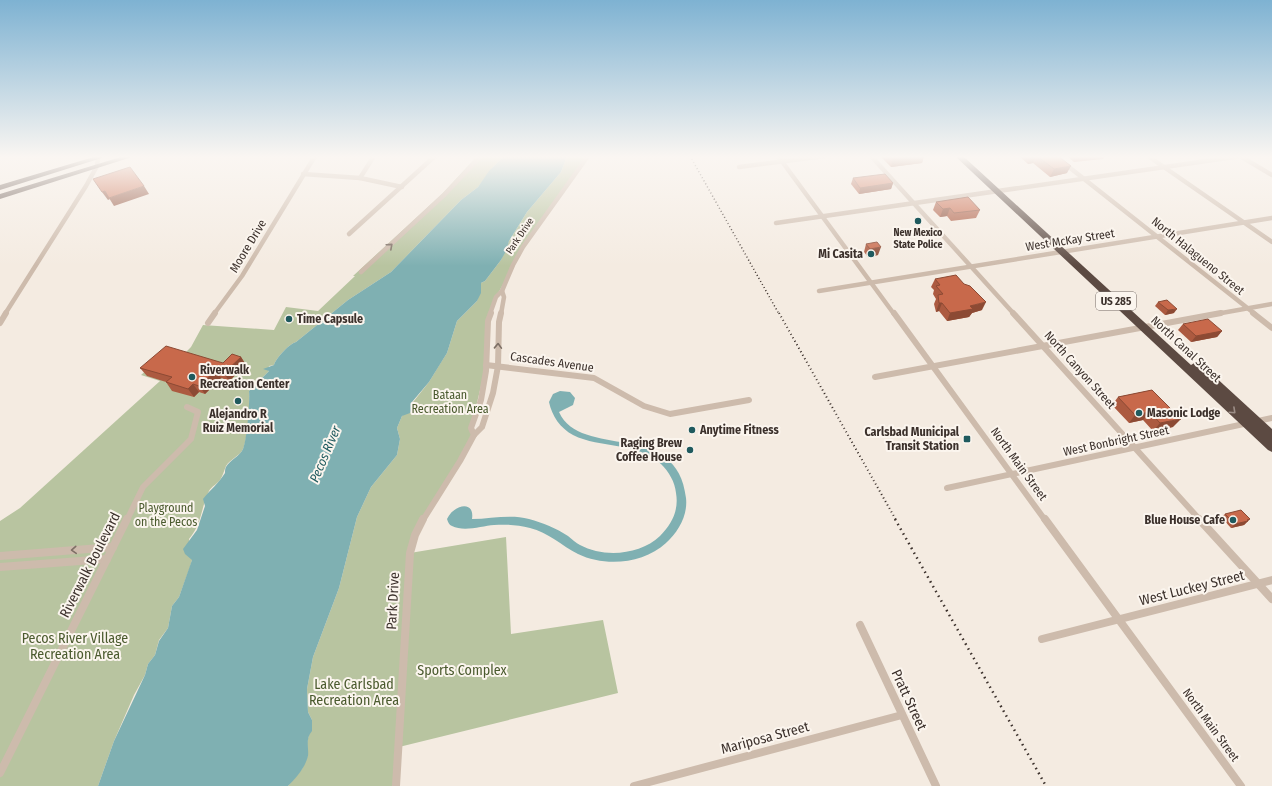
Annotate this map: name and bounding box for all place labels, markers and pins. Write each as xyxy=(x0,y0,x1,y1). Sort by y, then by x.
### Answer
marker: New Mexico State Police xyxy=(913,216,923,226)
place label: New Mexico State Police xyxy=(893,227,943,251)
place label: Mi Casita xyxy=(818,247,863,261)
marker: Mi Casita xyxy=(866,249,876,259)
place label: Time Capsule xyxy=(297,312,363,326)
marker: Time Capsule xyxy=(284,314,294,324)
place label: Riverwalk Recreation Center xyxy=(200,363,290,391)
marker: Riverwalk Recreation Center xyxy=(187,372,197,382)
marker: Alejandro R Ruiz Memorial xyxy=(233,396,243,406)
place label: Masonic Lodge xyxy=(1147,406,1220,420)
place label: Alejandro R Ruiz Memorial xyxy=(203,407,274,435)
marker: Masonic Lodge xyxy=(1134,408,1144,418)
place label: Anytime Fitness xyxy=(699,423,779,437)
marker: Anytime Fitness xyxy=(687,425,697,435)
place label: Carlsbad Municipal Transit Station xyxy=(864,425,960,453)
marker: Carlsbad Municipal Transit Station xyxy=(962,434,972,444)
place label: Raging Brew Coffee House xyxy=(616,436,683,464)
marker: Raging Brew Coffee House xyxy=(685,445,695,455)
place label: Blue House Cafe xyxy=(1144,513,1225,527)
marker: Blue House Cafe xyxy=(1228,515,1238,525)

